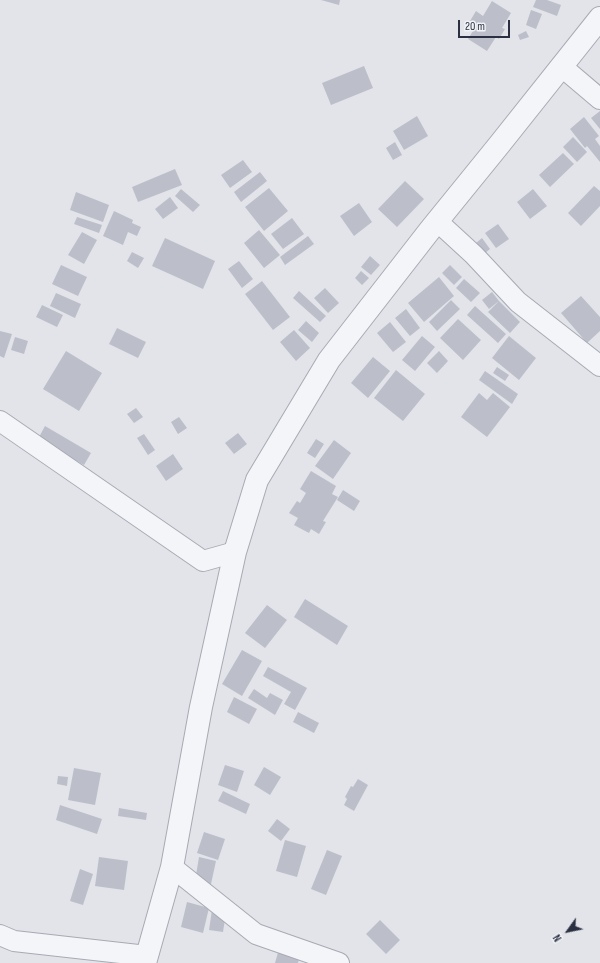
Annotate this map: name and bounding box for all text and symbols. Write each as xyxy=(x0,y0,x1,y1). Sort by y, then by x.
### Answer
scale bar xyxy=(460,12,512,38)
text: 20 m xyxy=(465,19,485,34)
north arrow xyxy=(548,911,588,951)
text: N xyxy=(550,932,565,944)

